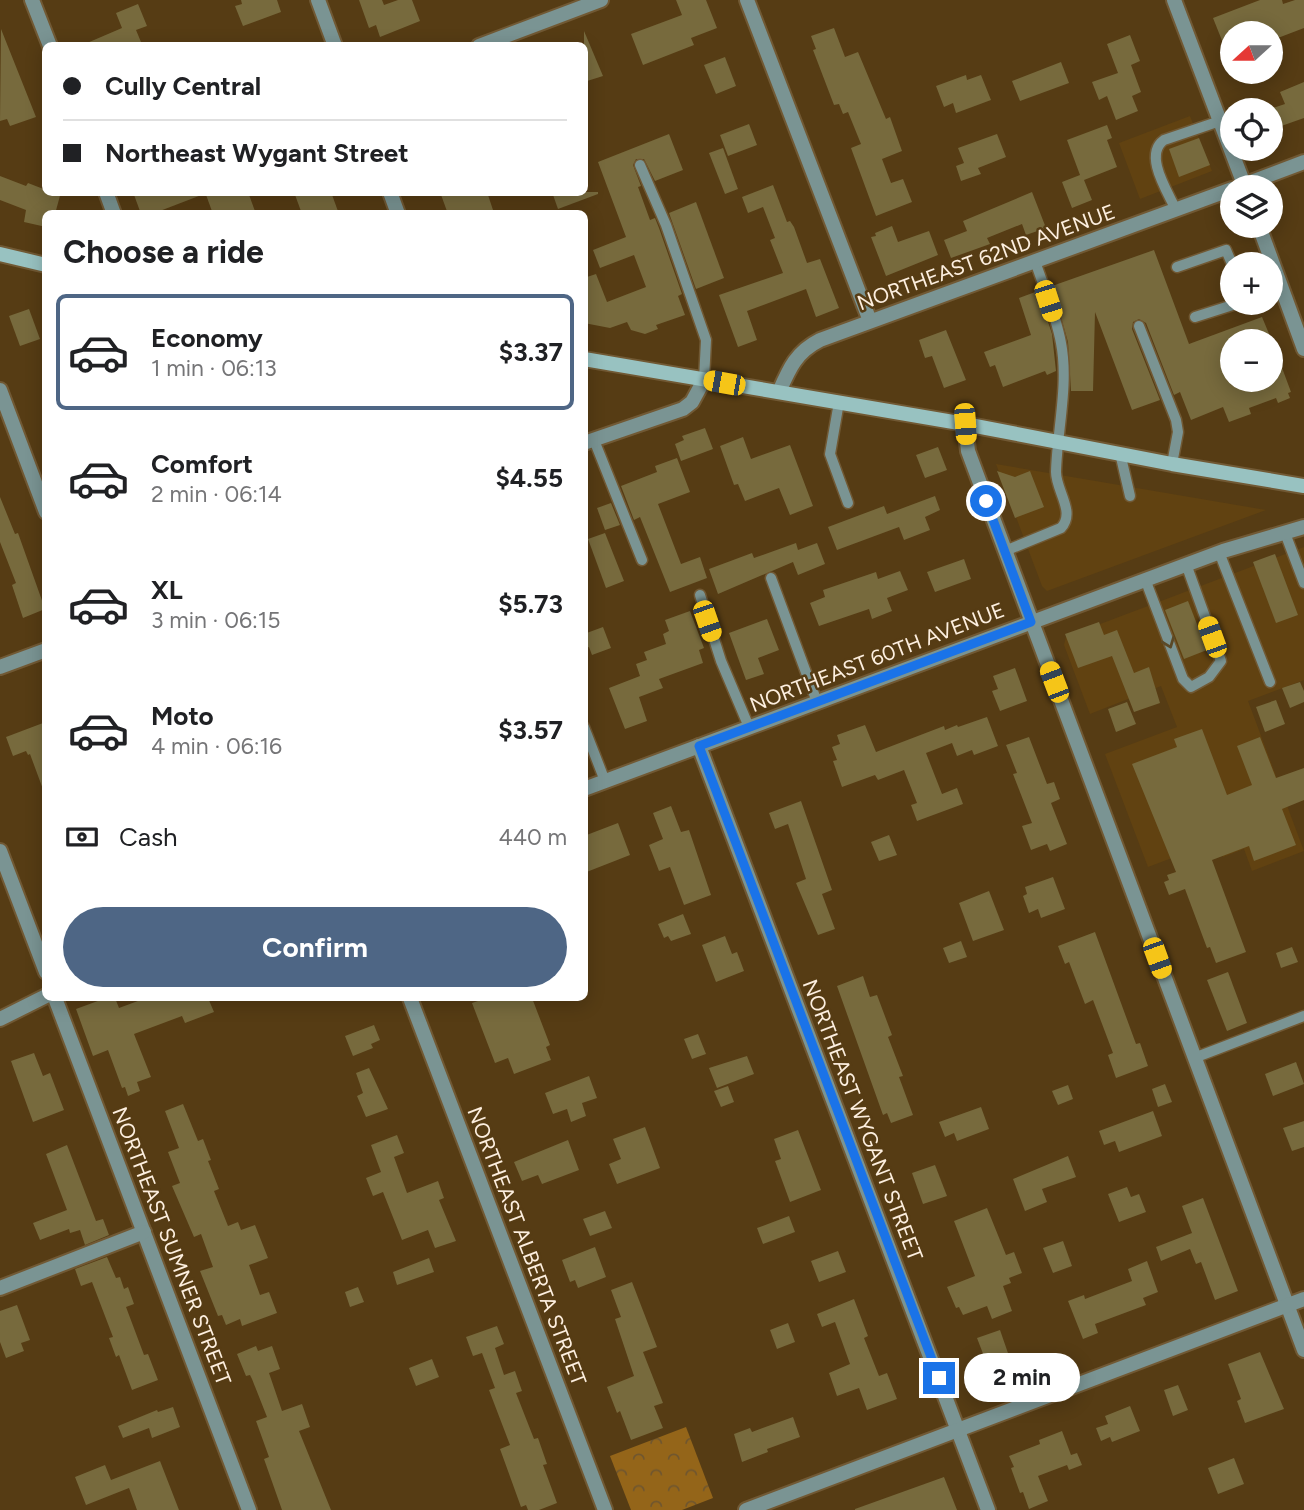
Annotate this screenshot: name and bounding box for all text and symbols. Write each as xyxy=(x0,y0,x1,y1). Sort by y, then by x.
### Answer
north arrow xyxy=(1220,21,1283,84)
map controls xyxy=(1220,21,1283,392)
text: Cully Central xyxy=(105,70,261,102)
button: locate xyxy=(1220,98,1283,161)
text: Northeast Wygant Street xyxy=(105,137,409,169)
button: layers xyxy=(1220,175,1283,238)
street label: NORTHEAST 62ND AVENUE xyxy=(854,199,1118,315)
text: Choose a ride xyxy=(63,233,264,271)
button: + xyxy=(1220,252,1283,315)
car xyxy=(1032,278,1065,324)
icon: car xyxy=(67,321,130,384)
text: Economy xyxy=(151,322,263,354)
button: − xyxy=(1220,329,1283,392)
text: $3.37 xyxy=(499,336,563,368)
text: 1 min · 06:13 xyxy=(151,354,277,382)
car xyxy=(702,369,747,397)
car xyxy=(954,402,977,446)
icon: car xyxy=(67,447,130,510)
text: Comfort xyxy=(151,448,253,480)
text: $4.55 xyxy=(495,462,563,494)
text: 2 min · 06:14 xyxy=(151,480,282,508)
route start xyxy=(970,485,1002,517)
icon: car xyxy=(67,573,130,636)
text: XL xyxy=(151,574,183,606)
text: $5.73 xyxy=(498,588,563,620)
street label: NORTHEAST 60TH AVENUE xyxy=(746,597,1008,717)
car xyxy=(691,598,724,644)
text: 3 min · 06:15 xyxy=(151,606,280,634)
car xyxy=(1195,614,1230,660)
one-way arrow xyxy=(1161,637,1175,649)
car xyxy=(1037,659,1072,705)
icon: car xyxy=(67,699,130,762)
text: Moto xyxy=(151,700,214,732)
text: $3.57 xyxy=(498,714,563,746)
text: 4 min · 06:16 xyxy=(151,732,282,760)
icon: cash xyxy=(63,818,101,856)
text: Cash xyxy=(119,821,178,853)
text: 440 m xyxy=(498,823,567,851)
button: Confirm xyxy=(63,907,567,987)
car xyxy=(1140,935,1175,981)
street label: NORTHEAST WYGANT STREET xyxy=(798,976,928,1265)
street label: NORTHEAST SUMNER STREET xyxy=(107,1103,237,1389)
street label: NORTHEAST ALBERTA STREET xyxy=(462,1103,592,1389)
callout: 2 min xyxy=(964,1354,1079,1402)
route end xyxy=(923,1362,955,1394)
text: 2 min xyxy=(993,1363,1051,1391)

